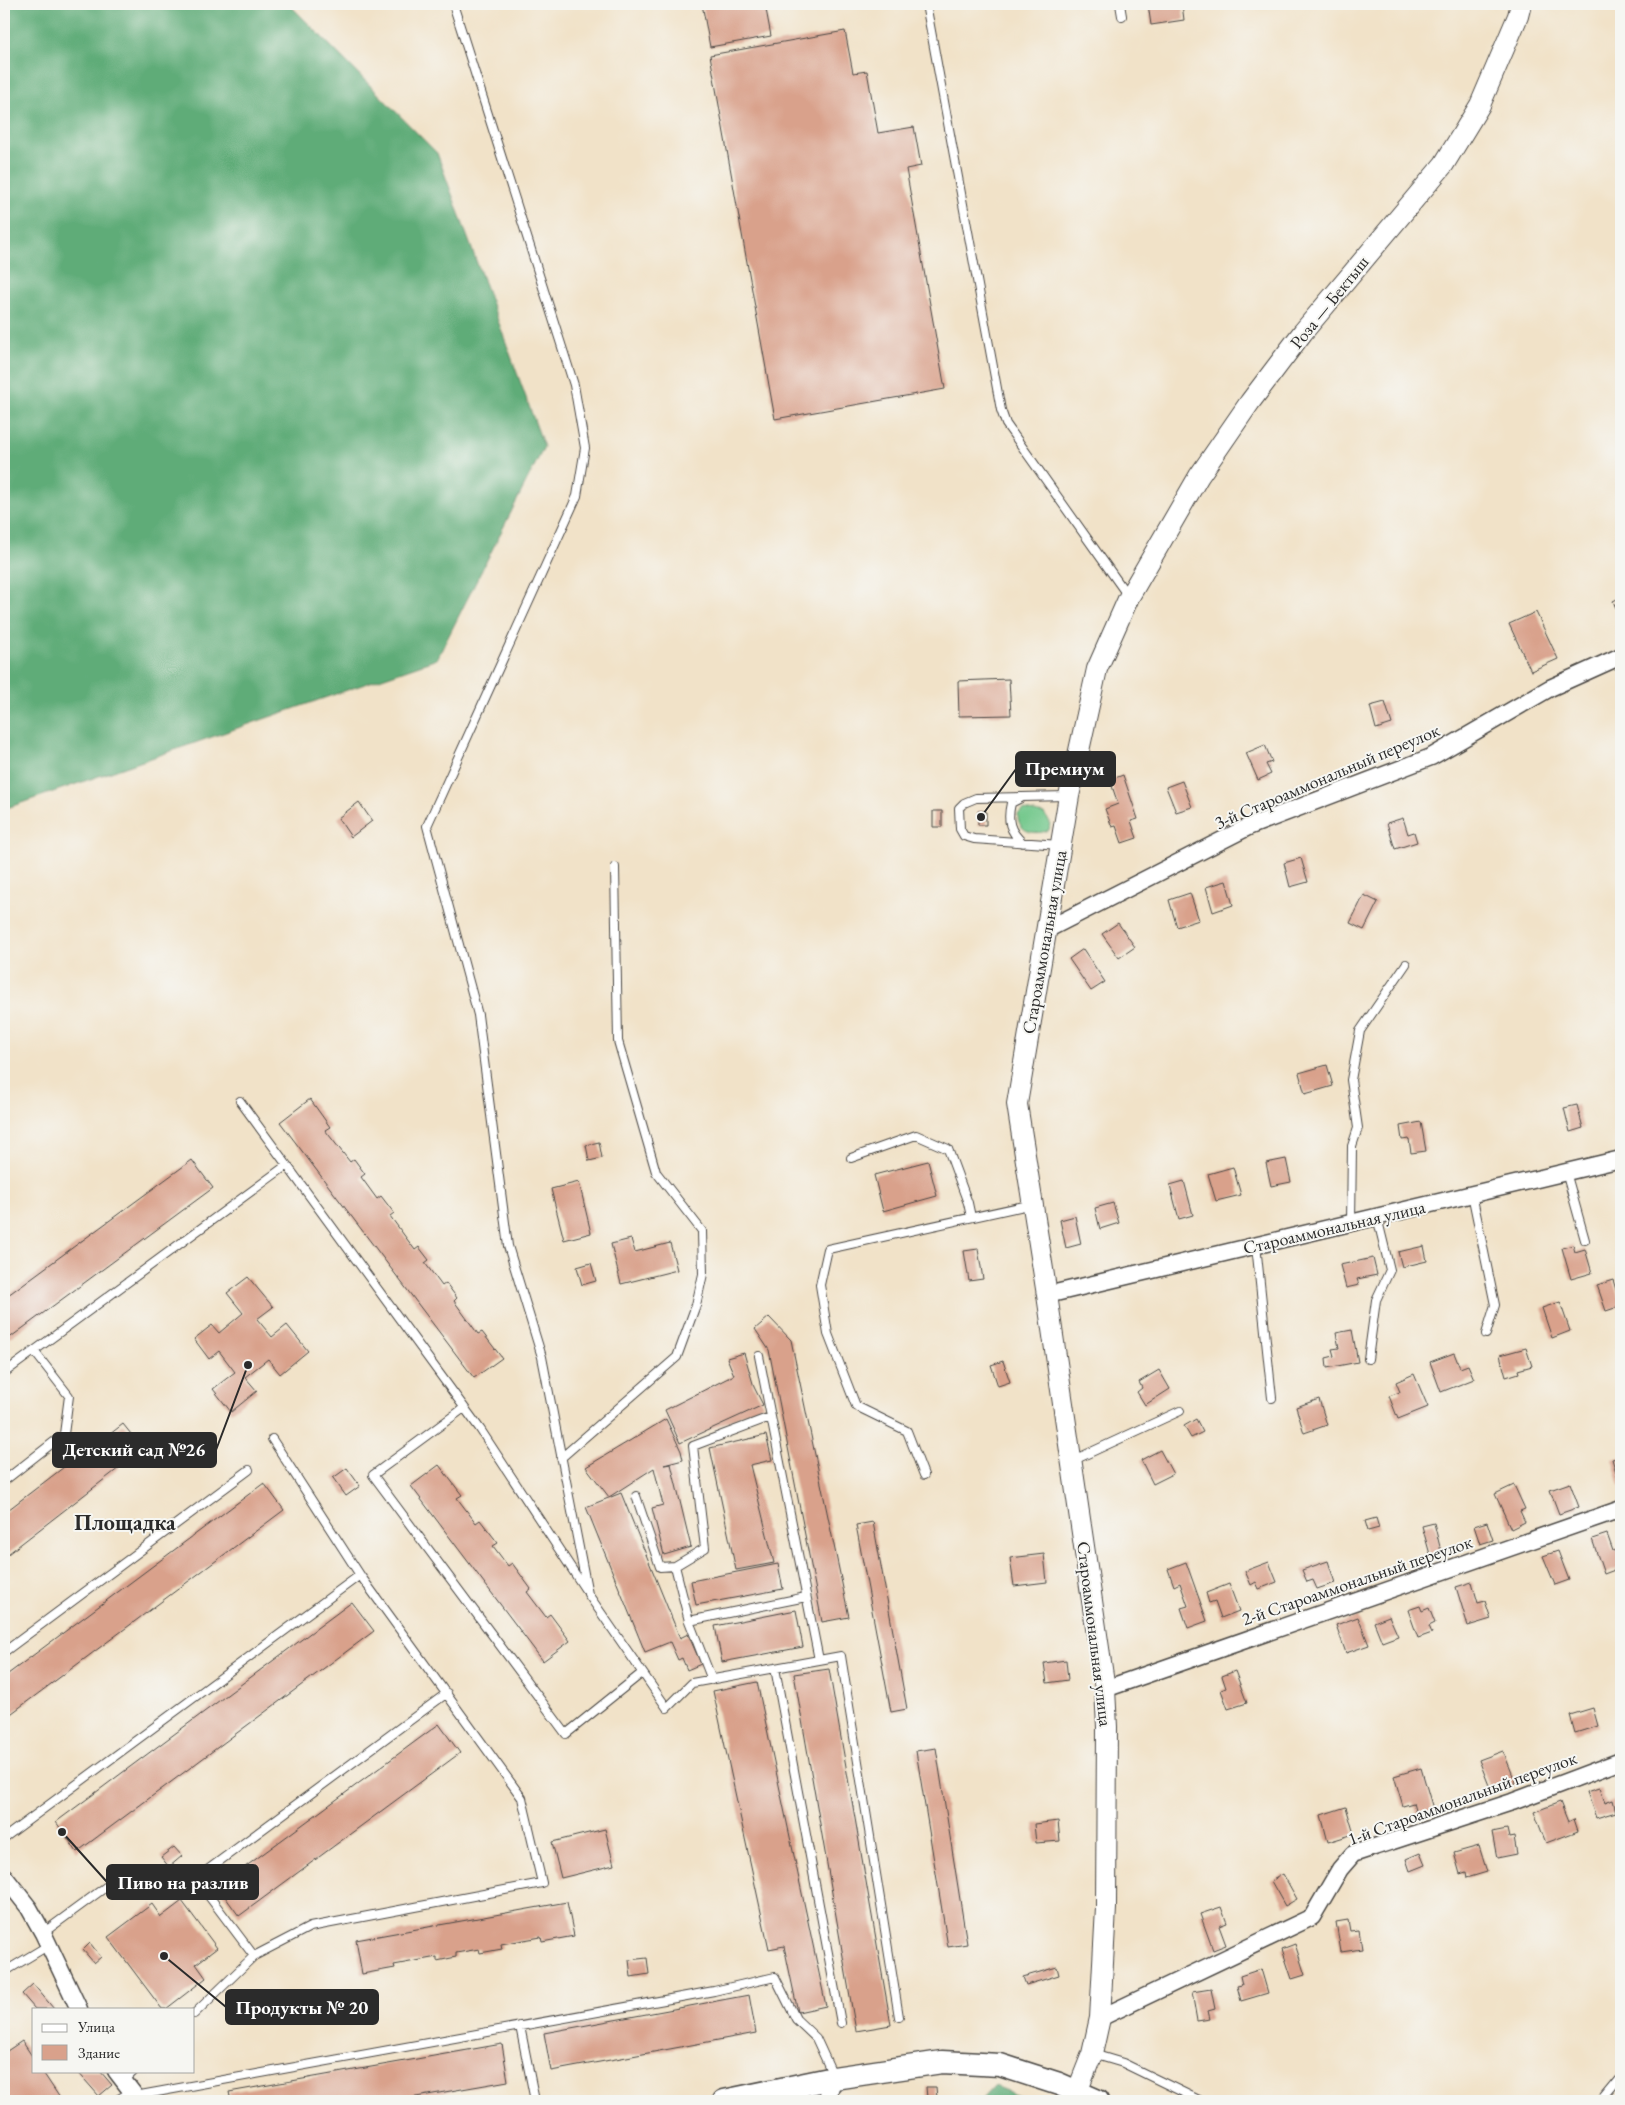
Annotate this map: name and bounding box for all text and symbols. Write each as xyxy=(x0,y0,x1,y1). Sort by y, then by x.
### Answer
street label: Роза — Бектыш xyxy=(1284,250,1374,353)
street label: 3-й Староаммональный переулок xyxy=(1211,718,1443,834)
callout: Премиум xyxy=(1016,752,1115,786)
text: Премиум xyxy=(1025,756,1105,781)
street label: Староаммональная улица xyxy=(1017,847,1072,1036)
street label: Староаммональная улица xyxy=(1241,1195,1428,1259)
callout: Детский сад №26 xyxy=(53,1433,216,1467)
text: Детский сад №26 xyxy=(63,1437,205,1462)
district label: Площадка xyxy=(74,1508,176,1537)
street label: 2-й Староаммональный переулок xyxy=(1239,1530,1476,1630)
street label: Староаммональная улица xyxy=(1072,1540,1118,1729)
street label: 1-й Староаммональный переулок xyxy=(1344,1746,1580,1850)
callout: Пиво на разлив xyxy=(107,1865,258,1899)
text: Пиво на разлив xyxy=(118,1870,248,1895)
callout: Продукты № 20 xyxy=(226,1990,378,2024)
text: Продукты № 20 xyxy=(236,1995,368,2020)
legend xyxy=(32,2008,195,2072)
text: Улица xyxy=(77,2017,115,2036)
text: Здание xyxy=(78,2043,120,2062)

